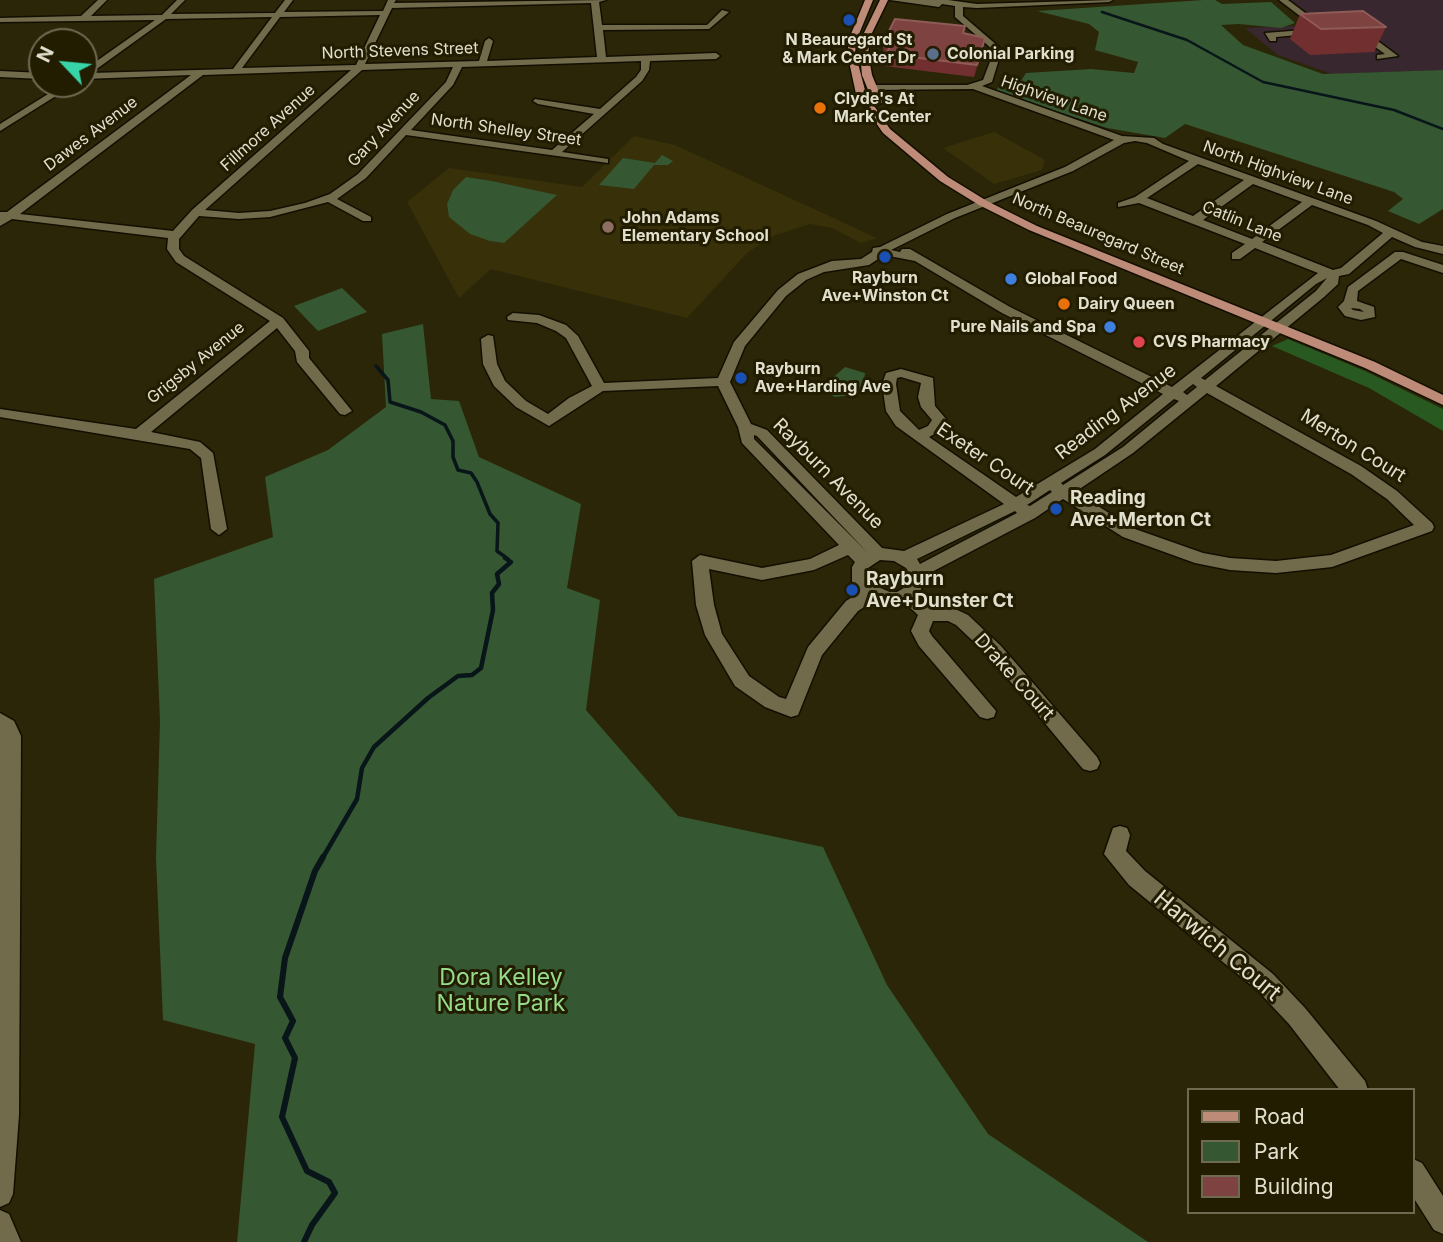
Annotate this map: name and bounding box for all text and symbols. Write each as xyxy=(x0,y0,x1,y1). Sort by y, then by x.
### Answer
marker: N Beauregard St & Mark Center Dr xyxy=(841,12,857,28)
north arrow xyxy=(28,28,98,98)
place label: N Beauregard St & Mark Center Dr xyxy=(782,30,916,68)
street label: North Stevens Street xyxy=(321,39,479,63)
text: N xyxy=(32,43,59,66)
place label: Colonial Parking xyxy=(947,44,1074,64)
marker: Colonial Parking xyxy=(925,46,941,62)
street label: Highview Lane xyxy=(998,72,1110,126)
street label: Fillmore Avenue xyxy=(217,81,319,175)
street label: Gary Avenue xyxy=(344,87,424,171)
place label: Clyde's At Mark Center xyxy=(834,89,931,127)
street label: Dawes Avenue xyxy=(41,93,141,175)
marker: Clyde's At Mark Center xyxy=(812,100,828,116)
street label: North Shelley Street xyxy=(430,110,582,150)
street label: North Highview Lane xyxy=(1200,137,1356,209)
street label: North Beauregard Street xyxy=(1009,189,1187,279)
street label: Catlin Lane xyxy=(1199,197,1285,247)
place label: John Adams Elementary School xyxy=(622,208,769,246)
marker: John Adams Elementary School xyxy=(600,219,616,235)
marker: Rayburn Ave+Winston Ct xyxy=(877,249,893,265)
place label: Rayburn Ave+Winston Ct xyxy=(822,268,948,306)
place label: Global Food xyxy=(1025,269,1117,289)
marker: Global Food xyxy=(1003,271,1019,287)
place label: Dairy Queen xyxy=(1078,294,1175,314)
marker: Dairy Queen xyxy=(1056,296,1072,312)
place label: Pure Nails and Spa xyxy=(950,317,1096,337)
street label: Grigsby Avenue xyxy=(144,318,248,408)
marker: Pure Nails and Spa xyxy=(1102,319,1118,335)
place label: CVS Pharmacy xyxy=(1153,332,1270,352)
marker: CVS Pharmacy xyxy=(1131,334,1147,350)
place label: Rayburn Ave+Harding Ave xyxy=(755,359,891,397)
street label: Reading Avenue xyxy=(1051,359,1181,465)
marker: Rayburn Ave+Harding Ave xyxy=(733,370,749,386)
street label: Merton Court xyxy=(1296,405,1410,487)
street label: Rayburn Avenue xyxy=(768,414,888,534)
street label: Exeter Court xyxy=(932,418,1038,500)
place label: Reading Ave+Merton Ct xyxy=(1070,487,1211,531)
marker: Reading Ave+Merton Ct xyxy=(1048,501,1064,517)
place label: Rayburn Ave+Dunster Ct xyxy=(866,568,1014,612)
marker: Rayburn Ave+Dunster Ct xyxy=(844,582,860,598)
street label: Drake Court xyxy=(969,629,1059,725)
street label: Harwich Court xyxy=(1148,885,1286,1007)
park label: Dora Kelley Nature Park xyxy=(437,964,565,1018)
legend xyxy=(1188,1088,1415,1214)
text: Road xyxy=(1254,1104,1305,1129)
text: Park xyxy=(1254,1139,1299,1164)
text: Building xyxy=(1254,1174,1334,1199)

